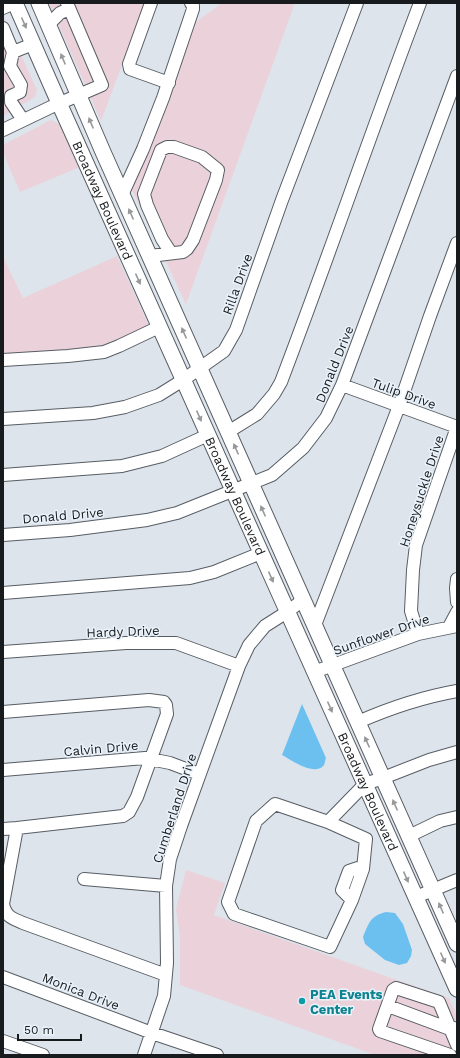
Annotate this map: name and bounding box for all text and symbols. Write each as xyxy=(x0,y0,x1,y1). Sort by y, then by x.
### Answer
one-way arrow xyxy=(21,18,27,30)
one-way arrow xyxy=(60,54,66,65)
one-way arrow xyxy=(87,117,93,129)
street label: Broadway Boulevard xyxy=(69,139,135,262)
one-way arrow xyxy=(128,208,134,220)
street label: Rilla Drive xyxy=(220,252,255,317)
one-way arrow xyxy=(135,274,141,285)
street label: Donald Drive xyxy=(312,324,357,405)
one-way arrow xyxy=(181,327,187,338)
street label: Tulip Drive xyxy=(370,375,438,412)
one-way arrow xyxy=(196,410,202,421)
street label: Honeysuckle Drive xyxy=(396,433,447,549)
street label: Broadway Boulevard xyxy=(202,435,268,558)
one-way arrow xyxy=(233,444,239,455)
street label: Donald Drive xyxy=(22,504,104,527)
one-way arrow xyxy=(260,505,266,516)
one-way arrow xyxy=(269,571,275,583)
street label: Sunflower Drive xyxy=(331,611,431,658)
street label: Hardy Drive xyxy=(86,623,160,640)
one-way arrow xyxy=(327,702,333,713)
street label: Broadway Boulevard xyxy=(335,730,401,853)
one-way arrow xyxy=(364,737,370,748)
street label: Calvin Drive xyxy=(63,738,139,759)
street label: Cumberland Drive xyxy=(150,751,199,865)
one-way arrow xyxy=(392,799,398,810)
one-way arrow xyxy=(404,871,410,883)
one-way arrow xyxy=(438,903,444,914)
one-way arrow xyxy=(440,953,446,964)
street label: Monica Drive xyxy=(40,970,122,1013)
place label: PEA Events Center xyxy=(310,987,383,1017)
marker: PEA Events Center xyxy=(297,996,307,1006)
scale bar xyxy=(18,1016,81,1042)
text: 50 m xyxy=(24,1023,54,1037)

